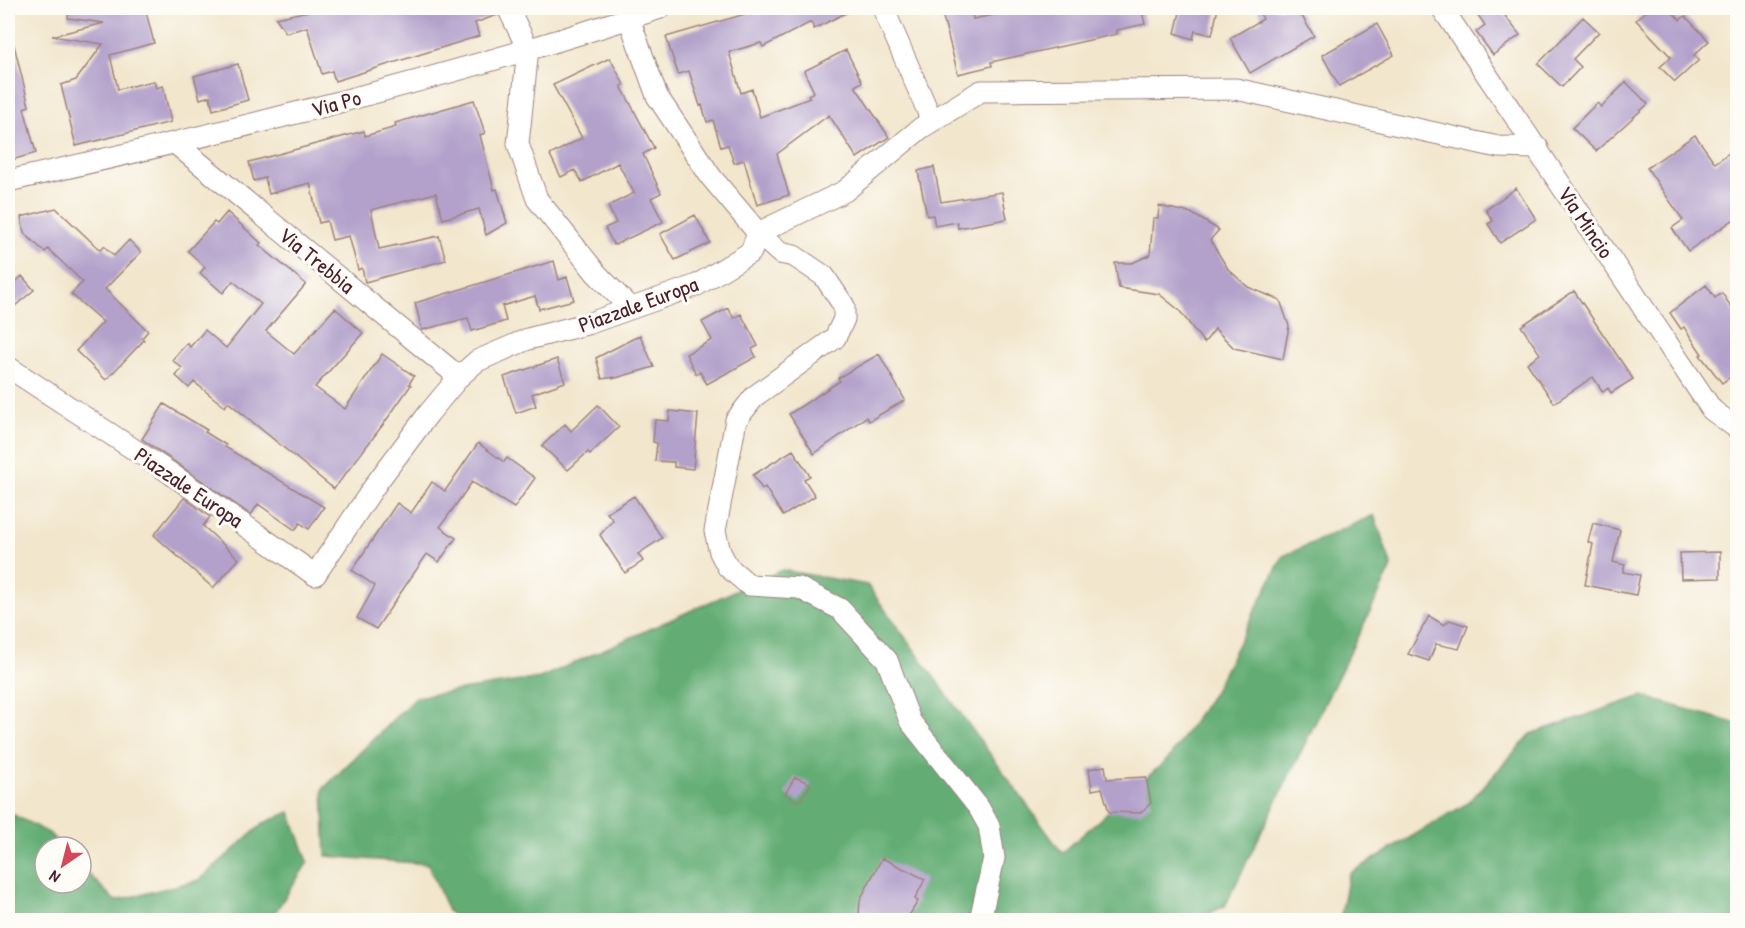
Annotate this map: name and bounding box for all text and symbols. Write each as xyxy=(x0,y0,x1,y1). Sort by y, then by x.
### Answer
street label: Via Po xyxy=(308,82,364,124)
street label: Via Mincio xyxy=(1551,180,1621,264)
street label: Via Trebbia xyxy=(273,220,362,300)
street label: Piazzale Europa xyxy=(574,268,702,340)
street label: Piazzale Europa xyxy=(129,440,250,535)
north arrow xyxy=(33,835,93,895)
text: N xyxy=(44,866,64,889)

